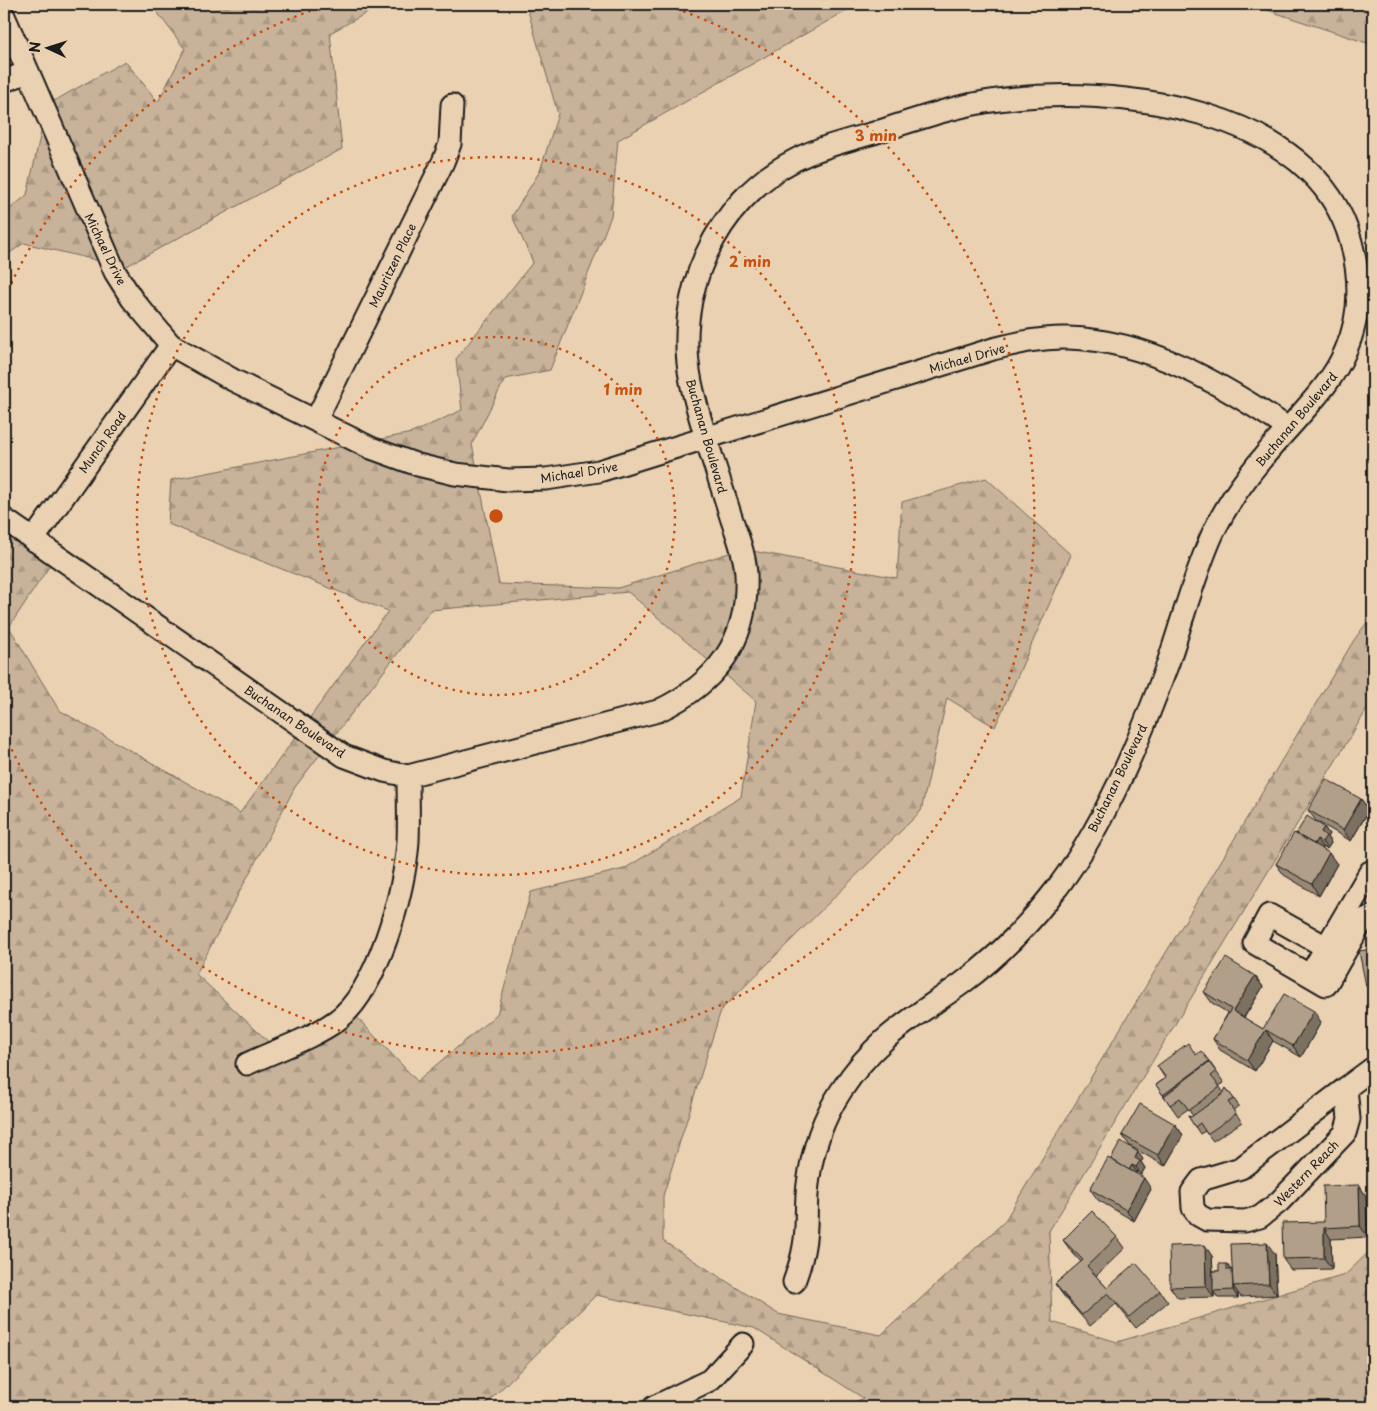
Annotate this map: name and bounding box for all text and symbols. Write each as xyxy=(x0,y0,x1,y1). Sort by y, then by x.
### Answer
north arrow xyxy=(22,22,72,72)
text: N xyxy=(24,41,45,53)
text: 3 min xyxy=(855,123,897,146)
street label: Michael Drive xyxy=(81,210,131,288)
street label: Mauritzen Place xyxy=(364,220,420,310)
text: 2 min xyxy=(729,249,771,272)
street label: Michael Drive xyxy=(927,339,1007,377)
street label: Buchanan Boulevard xyxy=(1251,367,1341,470)
text: 1 min xyxy=(604,377,642,400)
street label: Buchanan Boulevard xyxy=(682,377,732,496)
street label: Munch Road xyxy=(74,407,130,477)
street label: Michael Drive xyxy=(539,457,619,487)
centre of rings xyxy=(487,507,505,525)
street label: Buchanan Boulevard xyxy=(241,680,350,762)
street label: Buchanan Boulevard xyxy=(1083,720,1151,835)
street label: Western Reach xyxy=(1269,1136,1343,1210)

